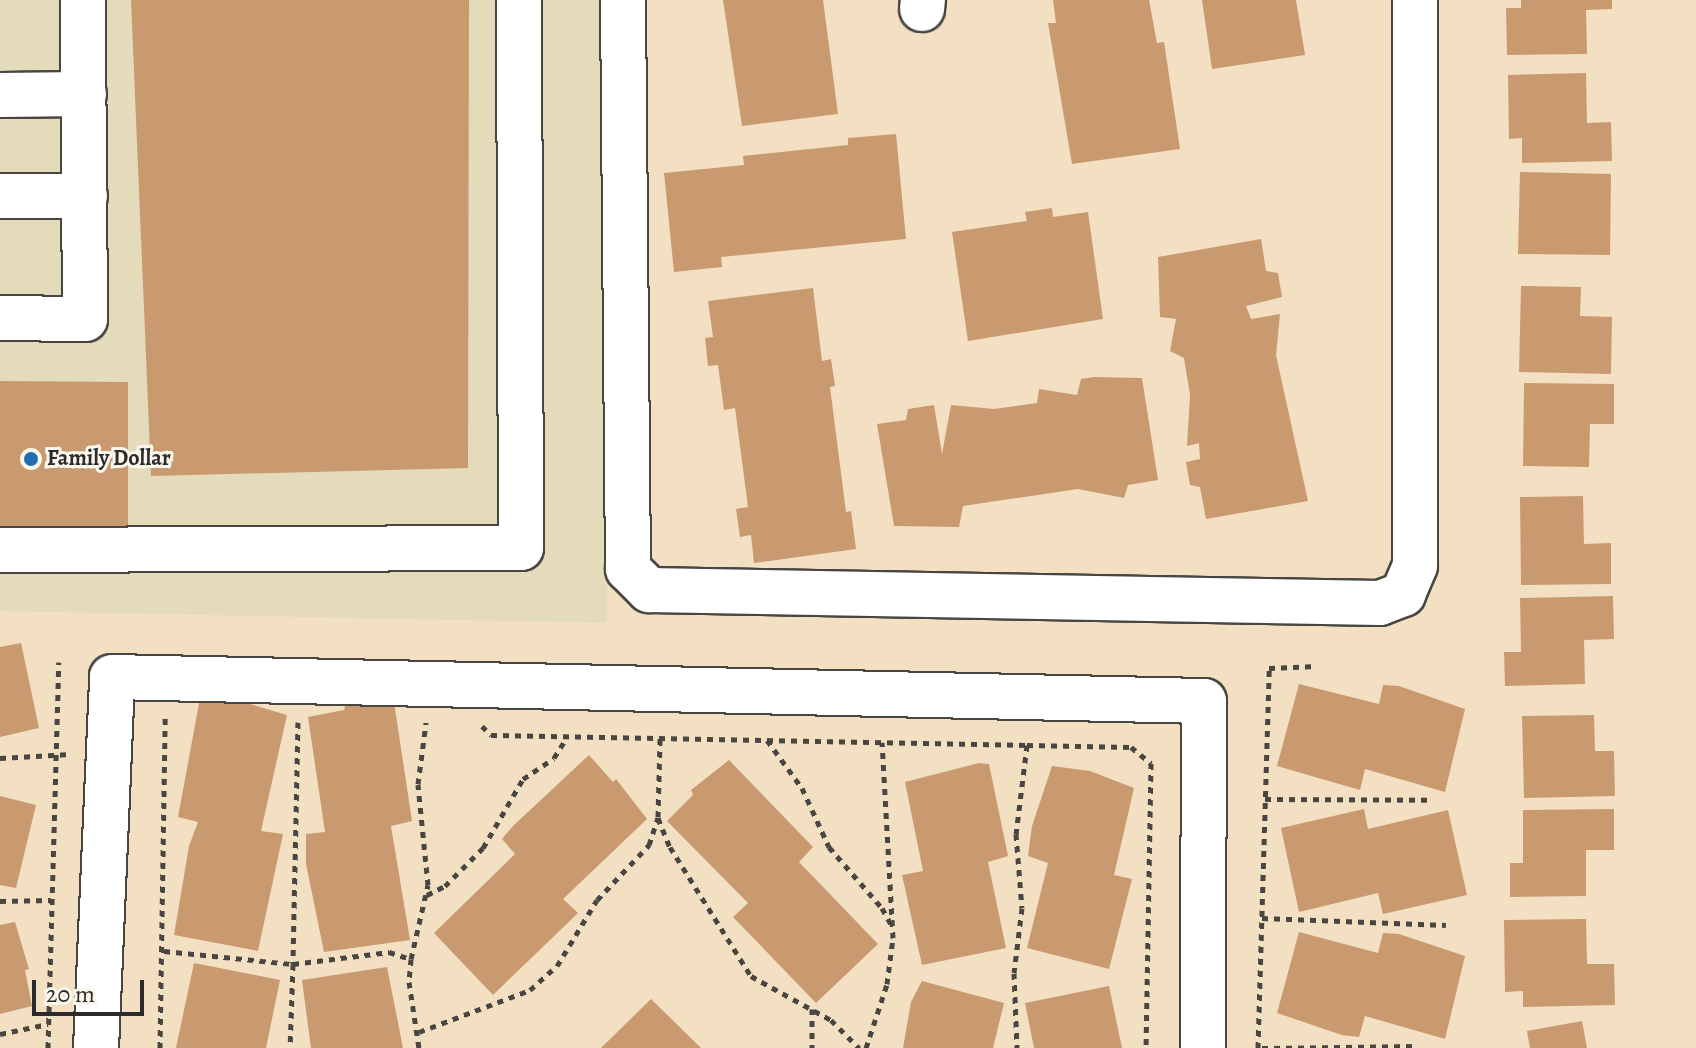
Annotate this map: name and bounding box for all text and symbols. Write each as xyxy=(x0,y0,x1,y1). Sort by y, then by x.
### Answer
place label: Family Dollar xyxy=(47,446,171,472)
marker: Family Dollar xyxy=(22,450,40,468)
scale bar xyxy=(36,964,148,1014)
text: 20 m xyxy=(46,978,95,1010)

